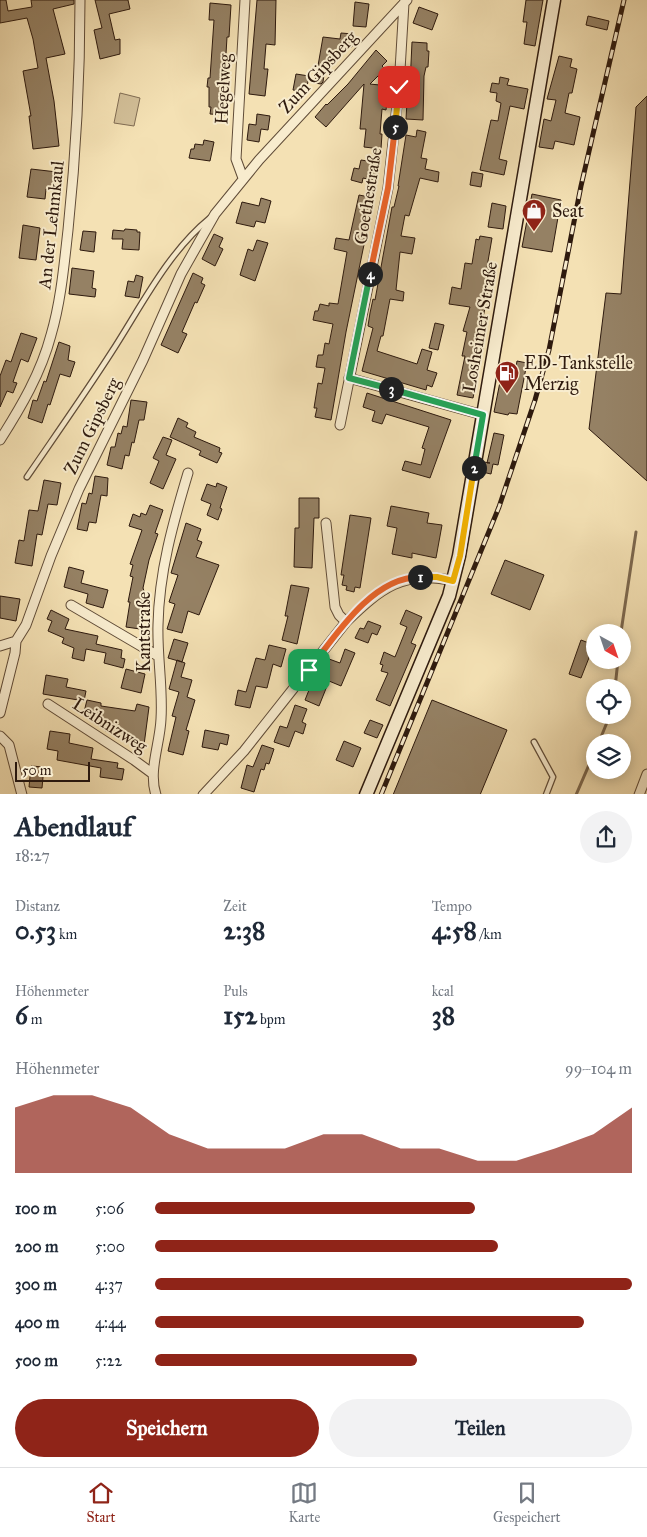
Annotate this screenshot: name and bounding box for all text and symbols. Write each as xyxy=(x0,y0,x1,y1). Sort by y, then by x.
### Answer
street label: Zum Gipsberg xyxy=(274,26,363,119)
street label: Hegelweg xyxy=(210,52,237,125)
pin xyxy=(378,66,420,108)
icon: check xyxy=(385,73,413,101)
pin: 5 xyxy=(382,114,408,140)
text: 5 xyxy=(392,119,399,136)
street label: Goethestraße xyxy=(349,146,387,246)
street label: An der Lehmkaul xyxy=(33,159,69,291)
shop icon: Seat xyxy=(521,198,547,232)
place label: Seat xyxy=(552,200,584,222)
street label: Losheimer Straße xyxy=(458,260,502,394)
pin: 4 xyxy=(358,262,382,286)
text: 4 xyxy=(367,266,374,283)
place label: ED-Tankstelle Merzig xyxy=(524,352,633,396)
fuel station icon: ED-Tankstelle Merzig xyxy=(494,360,520,394)
street label: Zum Gipsberg xyxy=(59,374,126,478)
pin: 3 xyxy=(378,376,404,402)
text: 3 xyxy=(389,381,394,398)
pin: 2 xyxy=(462,456,486,480)
text: 2 xyxy=(471,460,478,477)
pin: 1 xyxy=(408,564,432,590)
text: 1 xyxy=(418,569,423,586)
street label: Kantstraße xyxy=(133,592,155,672)
north arrow xyxy=(586,624,631,669)
map controls xyxy=(586,624,631,779)
pin xyxy=(288,649,330,691)
icon: arrive xyxy=(295,656,323,684)
button: locate xyxy=(586,679,631,724)
street label: Leibnizweg xyxy=(68,693,152,759)
button: layers xyxy=(586,734,631,779)
scale bar xyxy=(15,759,90,783)
text: 50 m xyxy=(22,762,51,779)
text: Abendlauf xyxy=(15,809,132,844)
button: share xyxy=(580,811,632,863)
text: 18:27 xyxy=(15,846,50,865)
text: Distanz xyxy=(15,898,60,915)
text: Zeit xyxy=(223,898,247,915)
text: Tempo xyxy=(432,898,472,915)
text: 0.53 xyxy=(15,915,56,946)
text: 2:38 xyxy=(223,915,265,946)
text: 4:58 xyxy=(432,915,477,946)
text: km xyxy=(56,926,77,943)
text: /km xyxy=(477,926,502,943)
text: Höhenmeter xyxy=(15,983,89,1000)
text: Puls xyxy=(223,983,248,1000)
text: kcal xyxy=(432,983,454,1000)
text: 6 xyxy=(15,1000,28,1031)
text: 152 xyxy=(223,1000,257,1031)
text: 38 xyxy=(432,1000,455,1031)
text: m xyxy=(28,1011,43,1028)
text: bpm xyxy=(257,1011,286,1028)
text: Höhenmeter xyxy=(15,1059,99,1078)
text: 99–104 m xyxy=(565,1059,632,1078)
text: 100 m xyxy=(15,1199,57,1218)
text: 5:06 xyxy=(95,1199,124,1218)
text: 200 m xyxy=(15,1237,58,1256)
text: 5:00 xyxy=(95,1237,125,1256)
text: 300 m xyxy=(15,1275,57,1294)
text: 4:37 xyxy=(95,1275,123,1294)
text: 400 m xyxy=(15,1313,59,1332)
text: 4:44 xyxy=(95,1313,126,1332)
text: 500 m xyxy=(15,1351,58,1370)
text: 5:22 xyxy=(95,1351,122,1370)
button: Speichern xyxy=(15,1399,319,1457)
button: Teilen xyxy=(329,1399,632,1457)
tab: Start xyxy=(86,1479,116,1526)
tab: Karte xyxy=(288,1479,320,1526)
tab: Gespeichert xyxy=(493,1479,561,1526)

